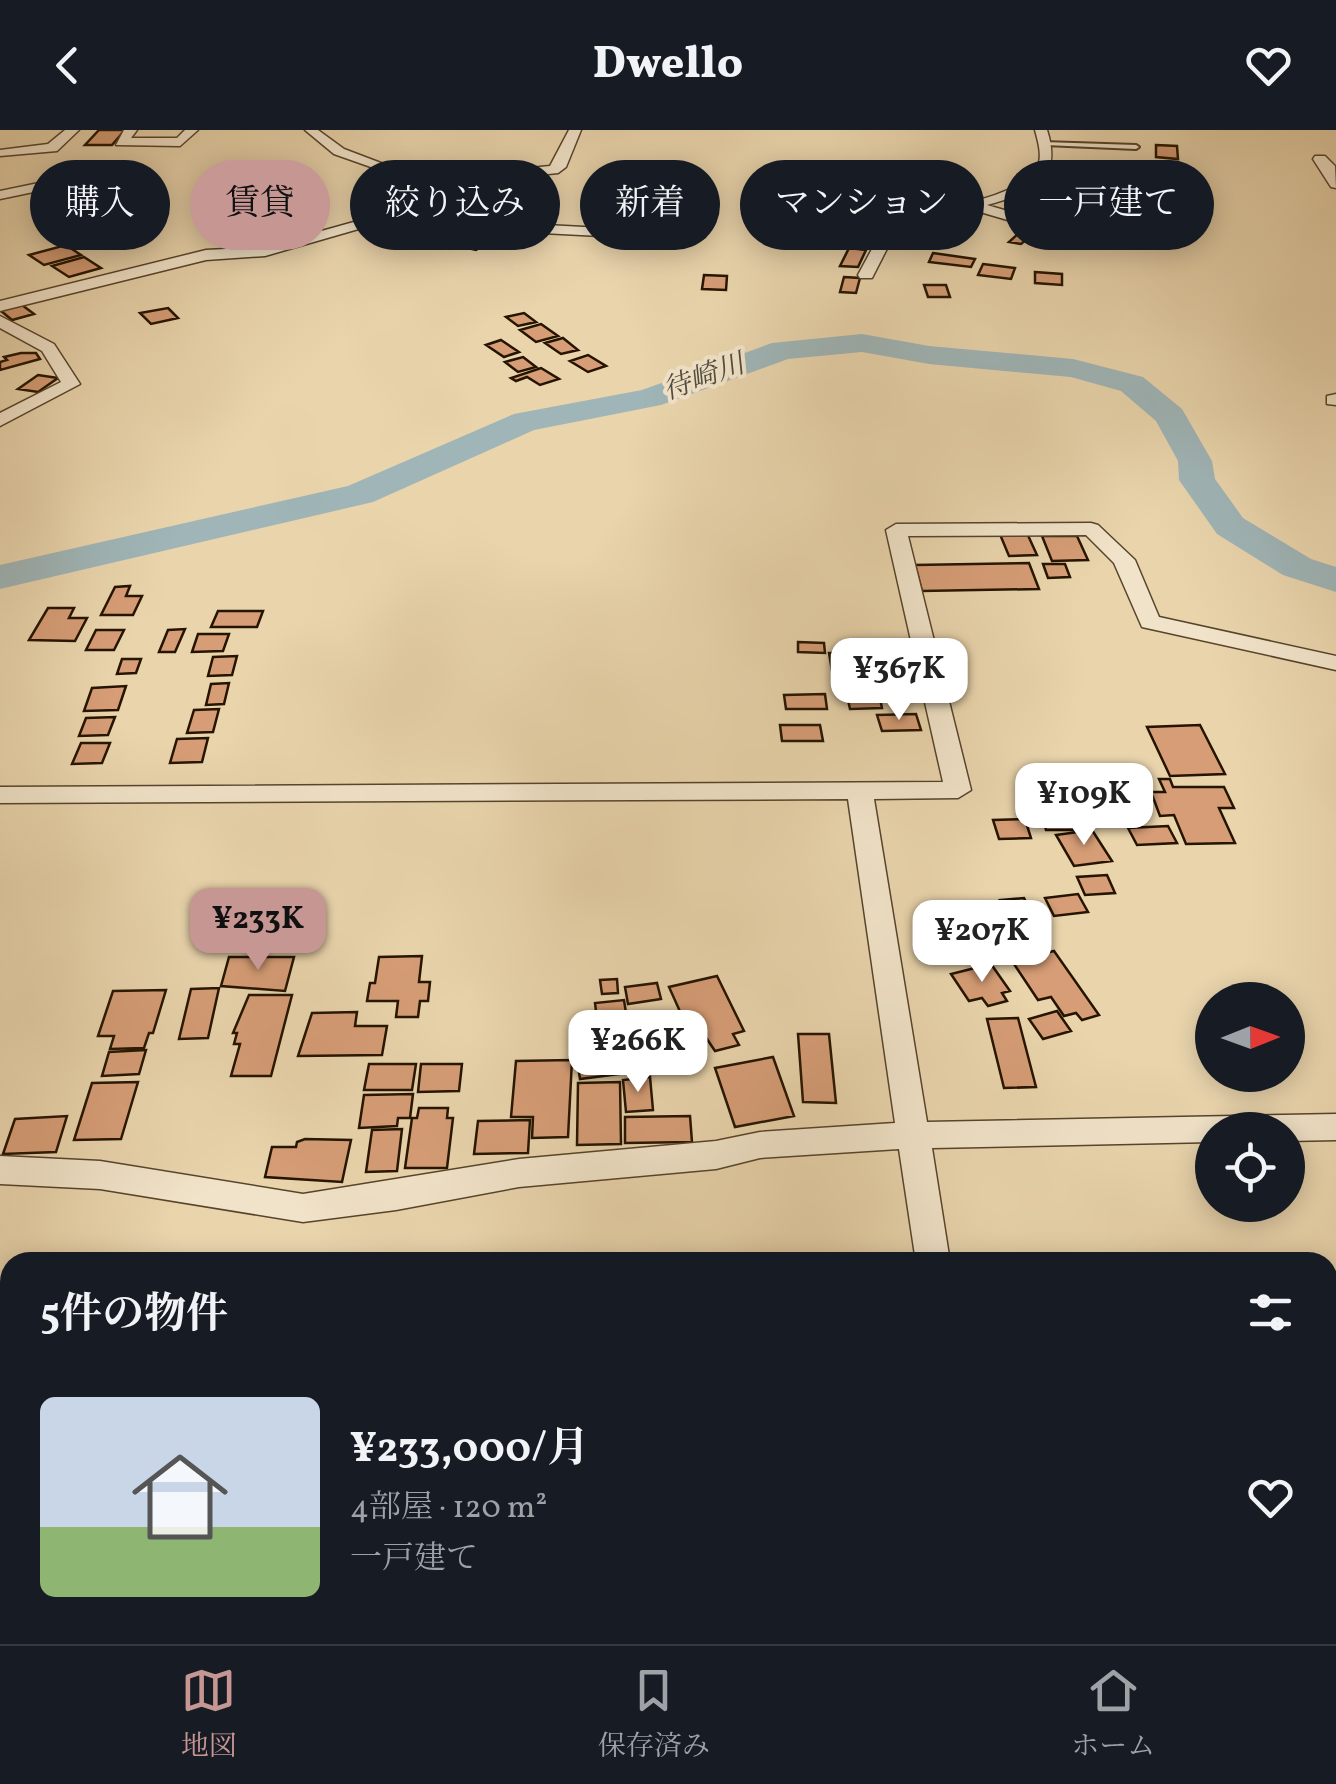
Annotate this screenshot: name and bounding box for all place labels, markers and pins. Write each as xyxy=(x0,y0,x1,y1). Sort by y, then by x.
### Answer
pin: ¥367K xyxy=(829,638,969,723)
pin: ¥109K xyxy=(1014,763,1154,848)
pin: ¥233K xyxy=(188,888,328,973)
pin: ¥207K xyxy=(912,900,1052,985)
pin: ¥266K xyxy=(568,1010,708,1095)

